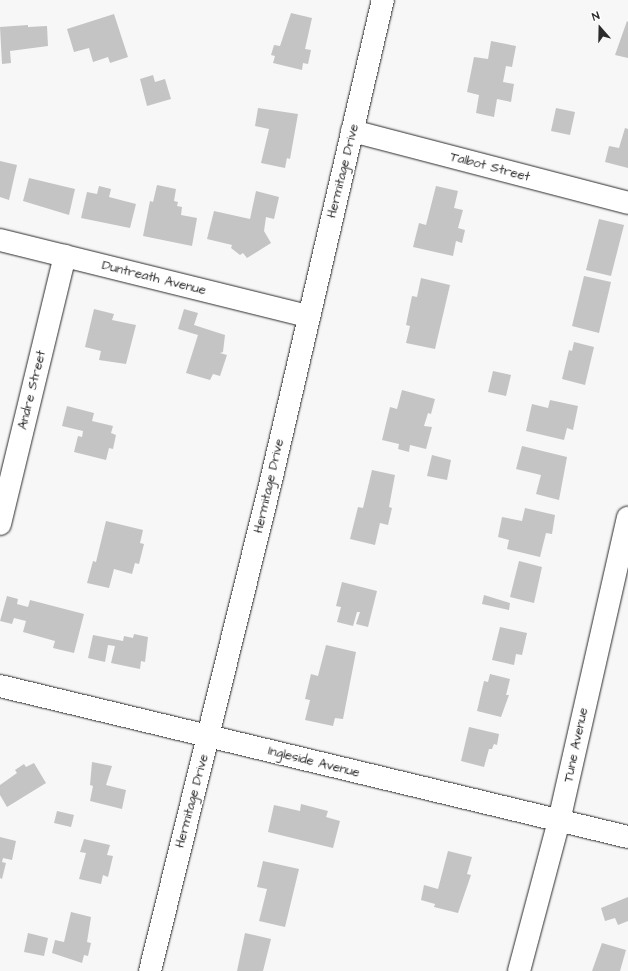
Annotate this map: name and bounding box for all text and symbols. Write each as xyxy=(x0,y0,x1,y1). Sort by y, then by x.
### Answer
north arrow xyxy=(580,8,620,48)
text: N xyxy=(590,8,602,24)
street label: Hermitage Drive xyxy=(324,122,362,220)
street label: Talbot Street xyxy=(448,149,532,185)
street label: Duntreath Avenue xyxy=(100,258,208,298)
street label: Andre Street xyxy=(15,349,49,431)
street label: Hermitage Drive xyxy=(251,437,287,535)
street label: Tune Avenue xyxy=(561,706,591,784)
street label: Ingleside Avenue xyxy=(267,743,361,781)
street label: Hermitage Drive xyxy=(172,752,212,850)

